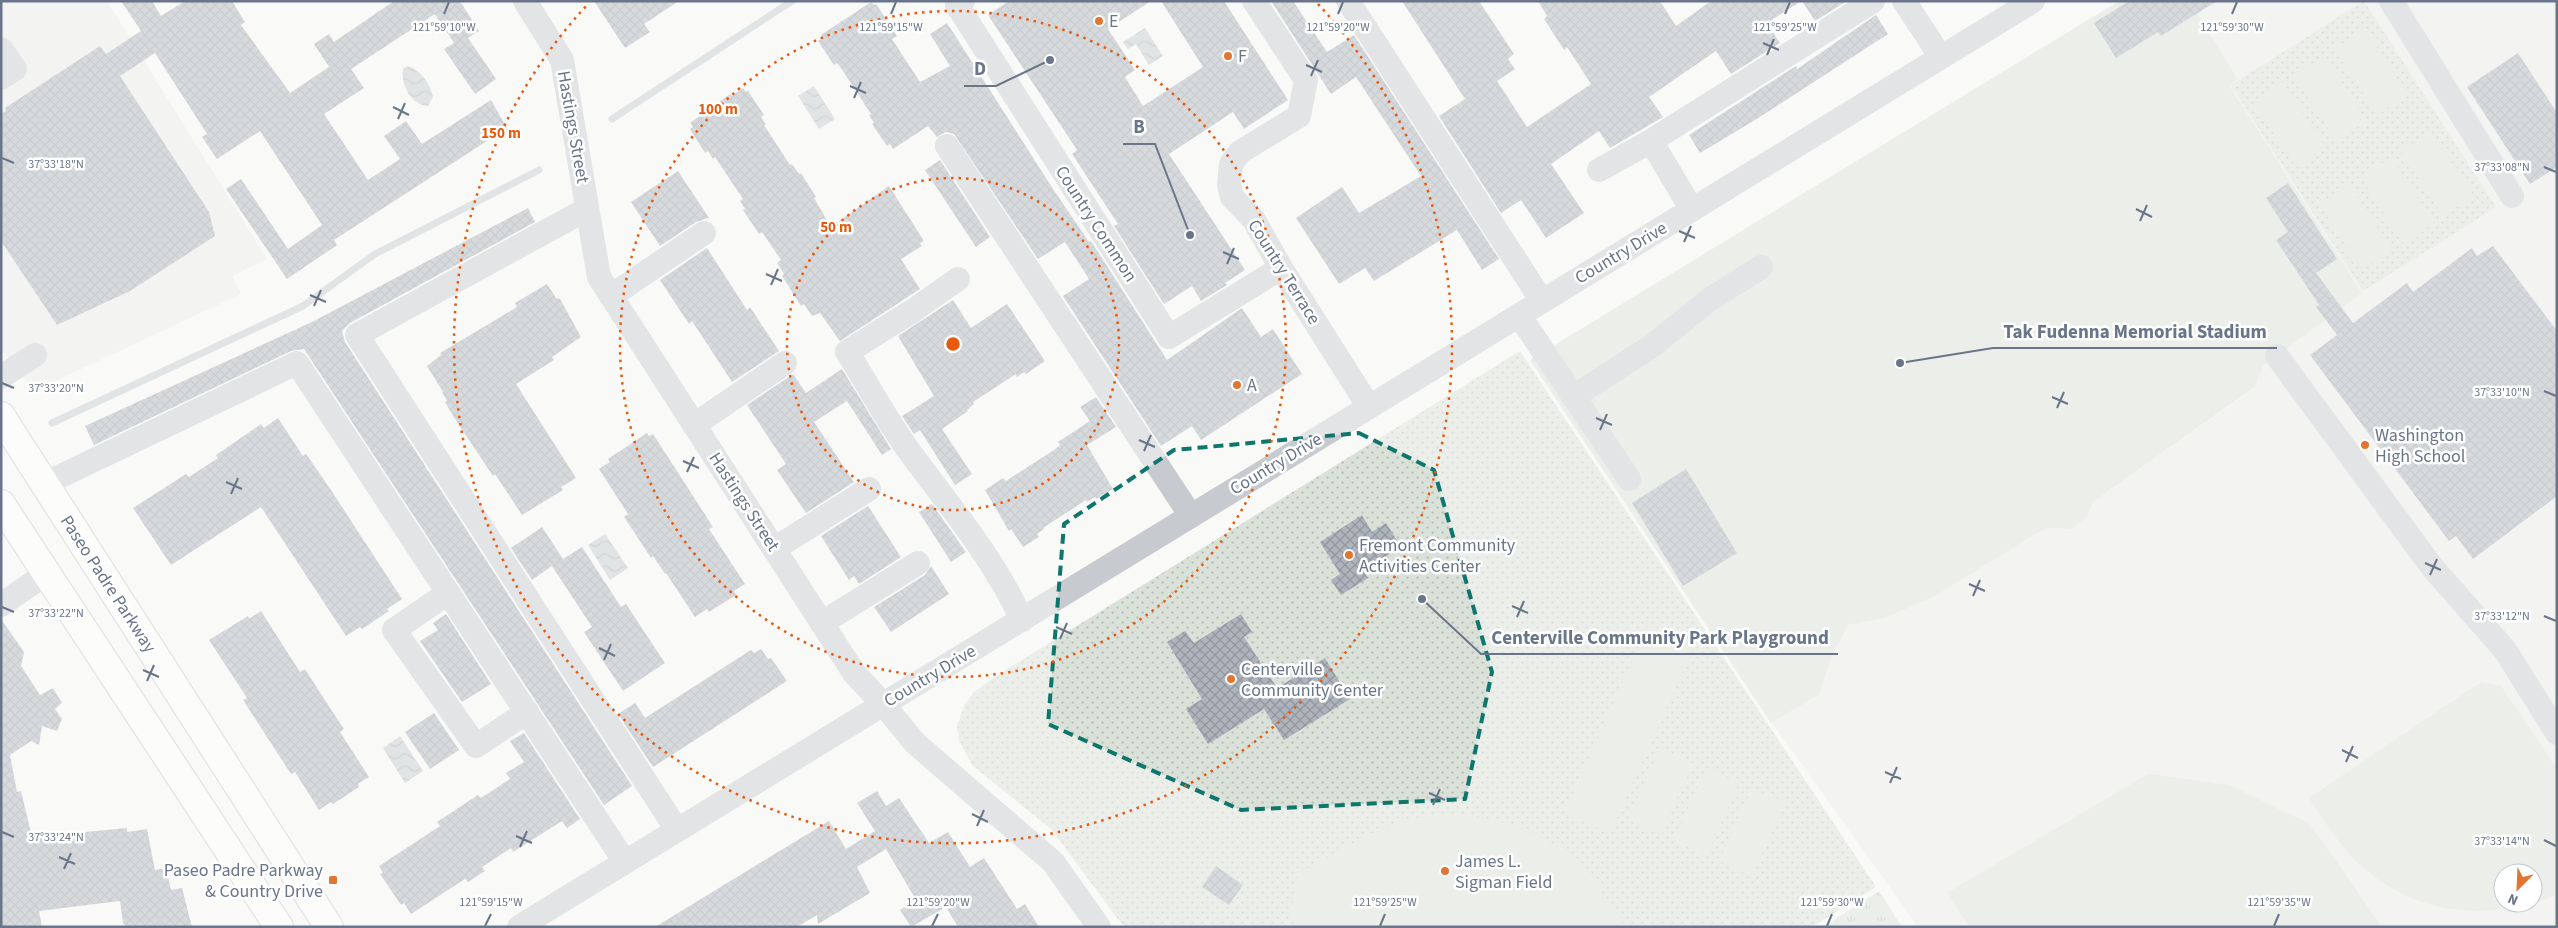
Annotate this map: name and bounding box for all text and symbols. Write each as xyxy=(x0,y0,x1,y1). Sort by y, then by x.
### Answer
place label: E xyxy=(1109,9,1119,34)
marker: E xyxy=(1093,15,1105,27)
text: 121°59'10"W xyxy=(412,19,476,36)
text: 121°59'15"W xyxy=(859,19,923,36)
text: 121°59'20"W xyxy=(1306,19,1370,36)
text: 121°59'25"W xyxy=(1753,19,1817,36)
text: 121°59'30"W xyxy=(2200,19,2264,36)
place label: F xyxy=(1238,44,1247,69)
marker: F xyxy=(1222,50,1234,62)
callout: D xyxy=(964,52,996,86)
text: D xyxy=(974,56,986,83)
street label: Hastings Street xyxy=(551,69,595,185)
text: 100 m xyxy=(698,99,738,120)
callout: B xyxy=(1123,110,1155,144)
text: B xyxy=(1133,114,1145,141)
text: 150 m xyxy=(481,123,521,144)
text: 37°33'18"N xyxy=(28,156,84,173)
text: 37°33'08"N xyxy=(2474,159,2530,176)
street label: Country Common xyxy=(1049,161,1143,287)
street label: Country Terrace xyxy=(1242,215,1326,329)
street label: Country Drive xyxy=(1570,216,1672,290)
text: 50 m xyxy=(820,217,852,238)
callout: Tak Fudenna Memorial Stadium xyxy=(1993,314,2277,348)
text: Tak Fudenna Memorial Stadium xyxy=(2003,319,2267,346)
centre of rings xyxy=(944,335,962,353)
place label: A xyxy=(1247,373,1257,398)
marker: A xyxy=(1231,379,1243,391)
text: 37°33'20"N xyxy=(28,380,84,397)
text: 37°33'10"N xyxy=(2474,384,2530,401)
place label: Washington High School xyxy=(2375,423,2465,469)
street label: Country Drive xyxy=(1225,427,1327,501)
marker: Washington High School xyxy=(2359,439,2371,451)
street label: Hastings Street xyxy=(703,448,785,556)
street label: Paseo Padre Parkway xyxy=(54,510,162,658)
place label: Fremont Community Activities Center xyxy=(1359,533,1516,579)
marker: Fremont Community Activities Center xyxy=(1343,549,1355,561)
text: 37°33'22"N xyxy=(28,605,84,622)
text: 37°33'12"N xyxy=(2474,608,2530,625)
callout: Centerville Community Park Playground xyxy=(1481,620,1838,654)
text: Centerville Community Park Playground xyxy=(1491,625,1829,652)
street label: Country Drive xyxy=(879,639,981,713)
place label: Centerville Community Center xyxy=(1241,657,1384,703)
marker: Centerville Community Center xyxy=(1225,673,1237,685)
text: 37°33'24"N xyxy=(28,829,84,846)
text: 37°33'14"N xyxy=(2474,833,2530,850)
place label: James L. Sigman Field xyxy=(1455,849,1552,895)
place label: Paseo Padre Parkway & Country Drive xyxy=(164,858,324,904)
north arrow xyxy=(2493,863,2543,913)
marker: James L. Sigman Field xyxy=(1439,865,1451,877)
marker: Paseo Padre Parkway & Country Drive xyxy=(327,874,339,886)
text: N xyxy=(2505,888,2521,910)
text: 121°59'15"W xyxy=(459,894,523,911)
text: 121°59'20"W xyxy=(906,894,970,911)
text: 121°59'25"W xyxy=(1353,894,1417,911)
text: 121°59'30"W xyxy=(1800,894,1864,911)
text: 121°59'35"W xyxy=(2247,894,2311,911)

